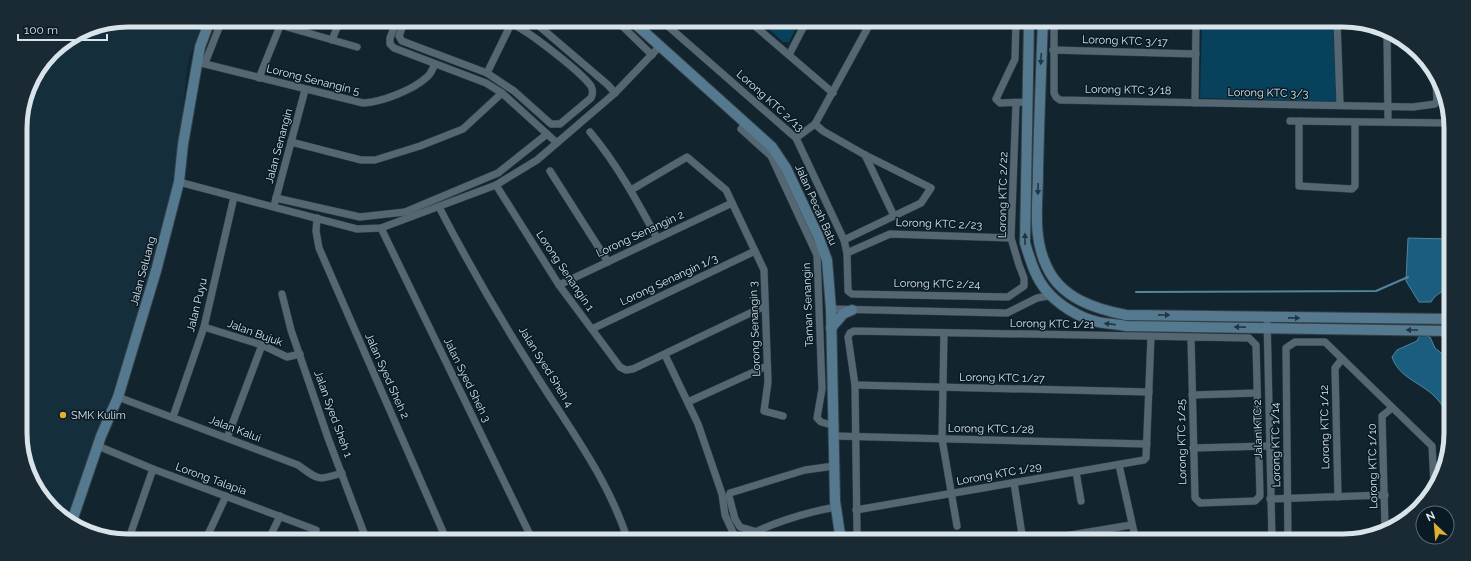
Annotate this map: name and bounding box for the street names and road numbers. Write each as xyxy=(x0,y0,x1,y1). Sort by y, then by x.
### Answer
street label: Lorong KTC 3/17 xyxy=(1082,33,1168,49)
street label: Lorong Senangin 5 xyxy=(265,62,361,98)
street label: Lorong KTC 2/13 xyxy=(734,68,806,135)
street label: Lorong KTC 3/18 xyxy=(1085,83,1171,97)
street label: Lorong KTC 3/3 xyxy=(1227,86,1309,100)
street label: Jalan Senangin xyxy=(263,107,295,185)
street label: Lorong KTC 2/22 xyxy=(996,151,1010,238)
street label: Jalan Pecah Batu xyxy=(792,162,840,248)
street label: Lorong Senangin 2 xyxy=(594,208,686,260)
street label: Lorong KTC 2/23 xyxy=(895,216,983,232)
street label: Lorong Senangin 1 xyxy=(533,228,597,314)
street label: Jalan Seluang xyxy=(127,235,159,307)
street label: Lorong Senangin 1/3 xyxy=(618,252,720,308)
street label: Taman Senangin xyxy=(800,263,816,347)
street label: Jalan Puyu xyxy=(184,277,210,333)
street label: Lorong KTC 2/24 xyxy=(893,277,981,291)
street label: Lorong Senangin 3 xyxy=(747,281,763,377)
street label: Jalan Bujuk xyxy=(225,317,285,349)
street label: Lorong KTC 1/21 xyxy=(1010,317,1095,331)
street label: Jalan Syed Sheh 4 xyxy=(516,324,576,410)
street label: Jalan Syed Sheh 2 xyxy=(362,331,412,421)
street label: Jalan Syed Sheh 3 xyxy=(441,336,493,424)
street label: Jalan Syed Sheh 1 xyxy=(311,369,355,459)
street label: Lorong KTC 1/27 xyxy=(959,371,1045,385)
street label: Lorong KTC 1/12 xyxy=(1318,384,1332,469)
street label: Lorong KTC 1/25 xyxy=(1175,399,1189,485)
street label: Jalan KTC 2 xyxy=(1251,399,1265,459)
street label: Lorong KTC 1/14 xyxy=(1269,402,1283,488)
street label: Jalan Kalui xyxy=(207,413,263,445)
street label: Lorong KTC 1/28 xyxy=(948,422,1034,436)
street label: Lorong KTC 1/10 xyxy=(1366,423,1380,509)
street label: Lorong Talapia xyxy=(174,460,248,498)
street label: Lorong KTC 1/29 xyxy=(955,460,1043,488)

